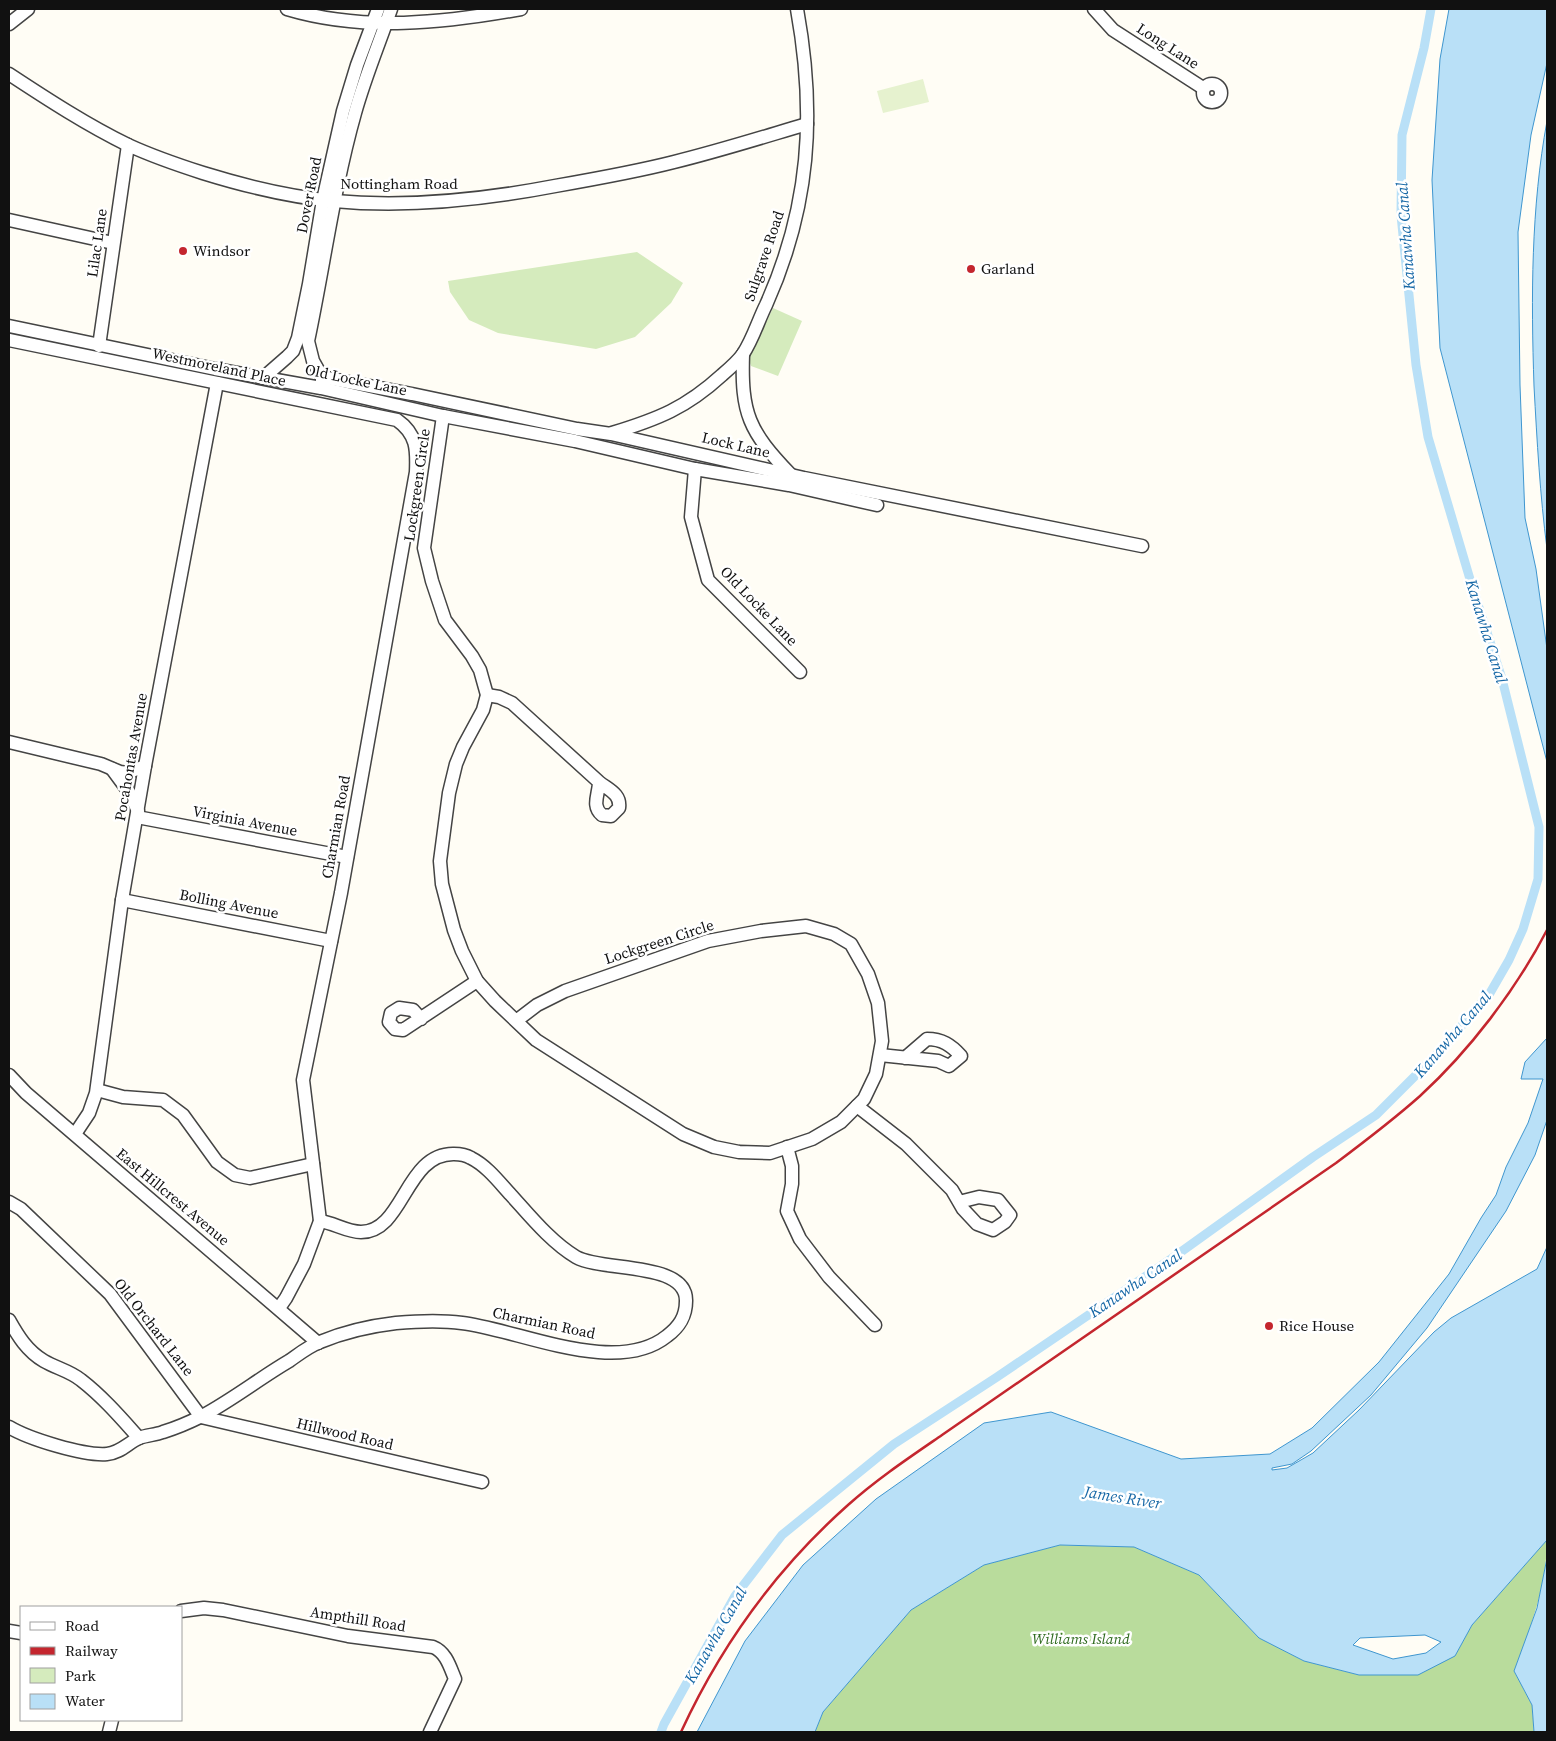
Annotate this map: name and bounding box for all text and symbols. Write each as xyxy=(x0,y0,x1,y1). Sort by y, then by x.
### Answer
street label: Long Lane xyxy=(1133,17,1204,74)
street label: Dover Road xyxy=(291,154,326,235)
street label: Nottingham Road xyxy=(340,173,458,194)
water label: Kanawha Canal xyxy=(1390,181,1420,292)
street label: Lilac Lane xyxy=(81,207,112,279)
street label: Sulgrave Road xyxy=(738,207,789,304)
place label: Windsor xyxy=(193,240,251,261)
marker: Windsor xyxy=(177,245,189,257)
place label: Garland xyxy=(981,258,1035,279)
marker: Garland xyxy=(965,263,977,275)
street label: Westmoreland Place xyxy=(150,342,288,391)
street label: Old Locke Lane xyxy=(303,358,409,401)
street label: Lock Lane xyxy=(700,426,773,463)
street label: Lockgreen Circle xyxy=(398,427,435,543)
street label: Old Locke Lane xyxy=(716,561,803,650)
water label: Kanawha Canal xyxy=(1460,575,1513,686)
street label: Pocahontas Avenue xyxy=(109,691,152,823)
street label: Charmian Road xyxy=(316,773,355,880)
street label: Virginia Avenue xyxy=(191,800,300,841)
street label: Bolling Avenue xyxy=(178,884,281,923)
street label: Lockgreen Circle xyxy=(601,914,717,969)
water label: Kanawha Canal xyxy=(1408,986,1496,1083)
street label: East Hillcrest Avenue xyxy=(112,1143,235,1251)
water label: Kanawha Canal xyxy=(1083,1243,1186,1323)
street label: Old Orchard Lane xyxy=(109,1273,200,1380)
street label: Charmian Road xyxy=(491,1301,598,1344)
place label: Rice House xyxy=(1279,1315,1355,1336)
marker: Rice House xyxy=(1263,1320,1275,1332)
street label: Hillwood Road xyxy=(295,1412,396,1455)
water label: James River xyxy=(1081,1480,1164,1514)
water label: Kanawha Canal xyxy=(678,1582,752,1688)
street label: Ampthill Road xyxy=(309,1601,408,1637)
legend xyxy=(20,1606,182,1721)
text: Road xyxy=(65,1615,99,1636)
park label: Williams Island xyxy=(1032,1628,1130,1649)
text: Railway xyxy=(65,1640,118,1661)
text: Park xyxy=(65,1665,97,1686)
text: Water xyxy=(65,1690,106,1711)

